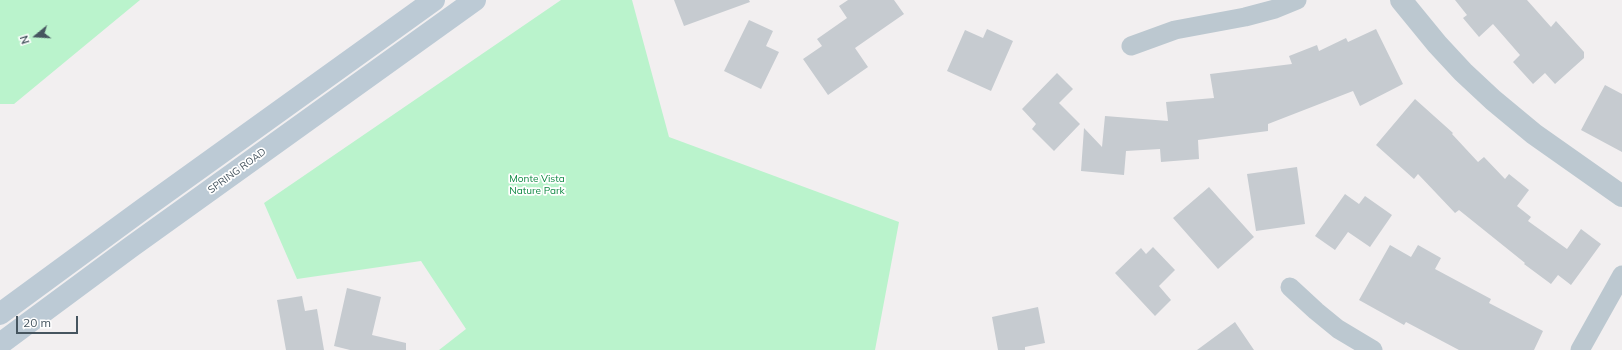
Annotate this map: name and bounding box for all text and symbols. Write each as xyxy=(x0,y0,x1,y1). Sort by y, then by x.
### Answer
north arrow xyxy=(16,16,56,56)
text: N xyxy=(17,34,33,46)
street label: SPRING ROAD xyxy=(206,146,268,196)
park label: Monte Vista Nature Park xyxy=(509,173,565,196)
scale bar xyxy=(18,308,80,334)
text: 20 m xyxy=(23,315,51,330)

